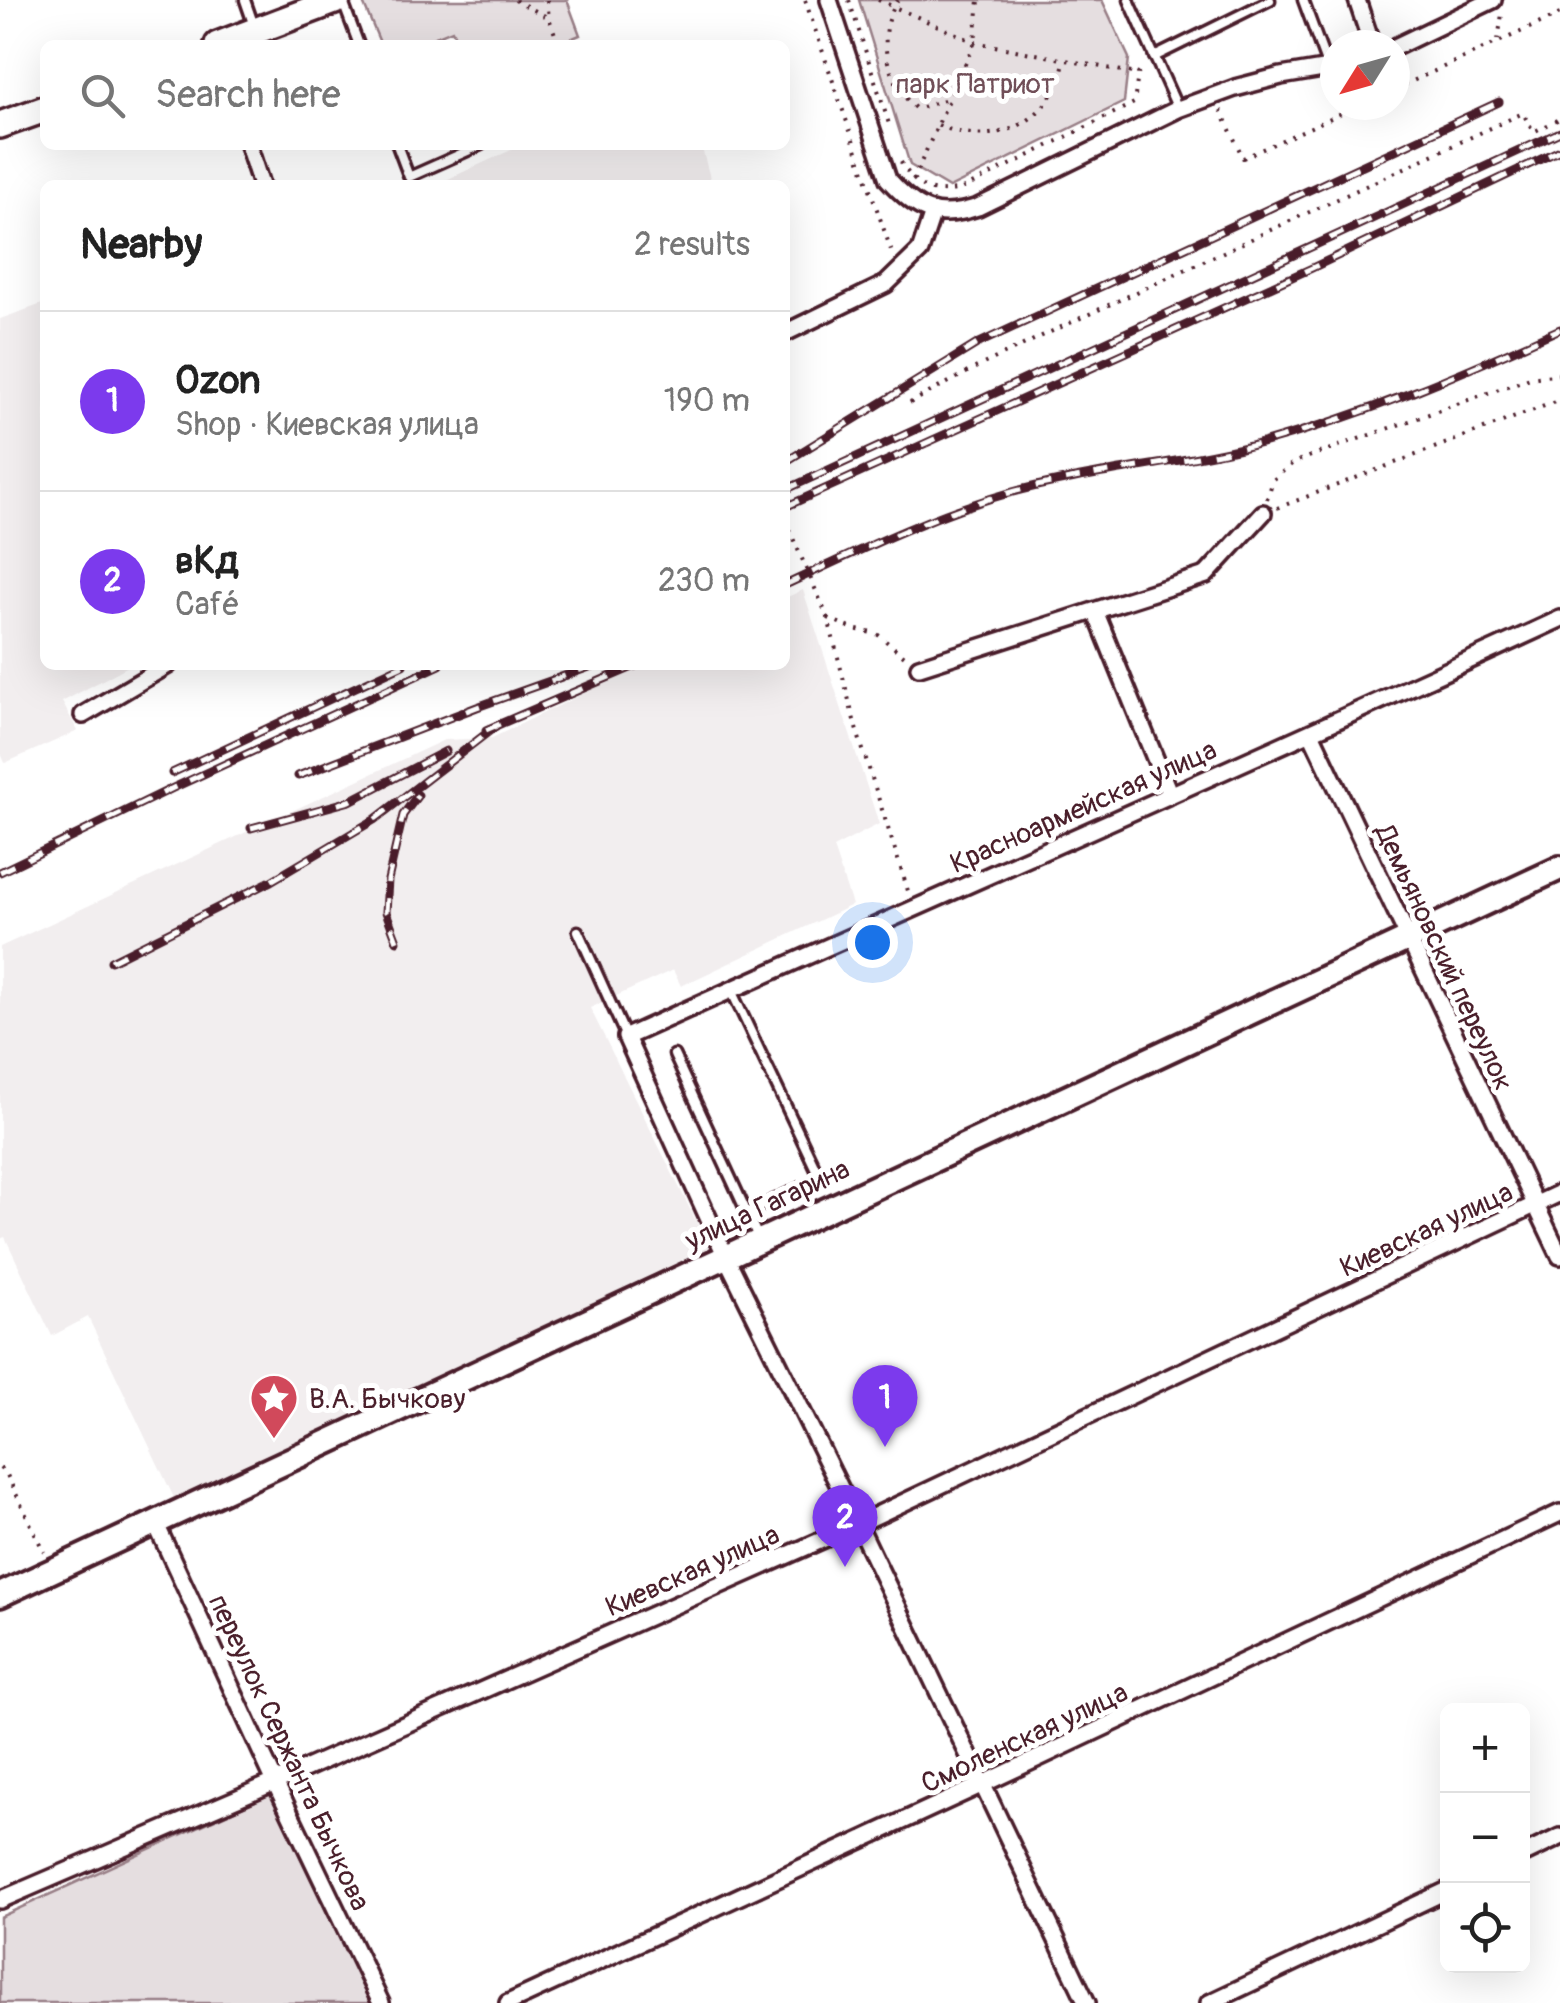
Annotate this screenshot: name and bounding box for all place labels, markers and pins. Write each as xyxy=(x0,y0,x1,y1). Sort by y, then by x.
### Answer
pin: 1 xyxy=(852,1364,918,1447)
place icon: В.А. Бычкову xyxy=(248,1372,300,1440)
place label: В.А. Бычкову xyxy=(309,1382,466,1417)
pin: 2 xyxy=(812,1484,878,1567)

